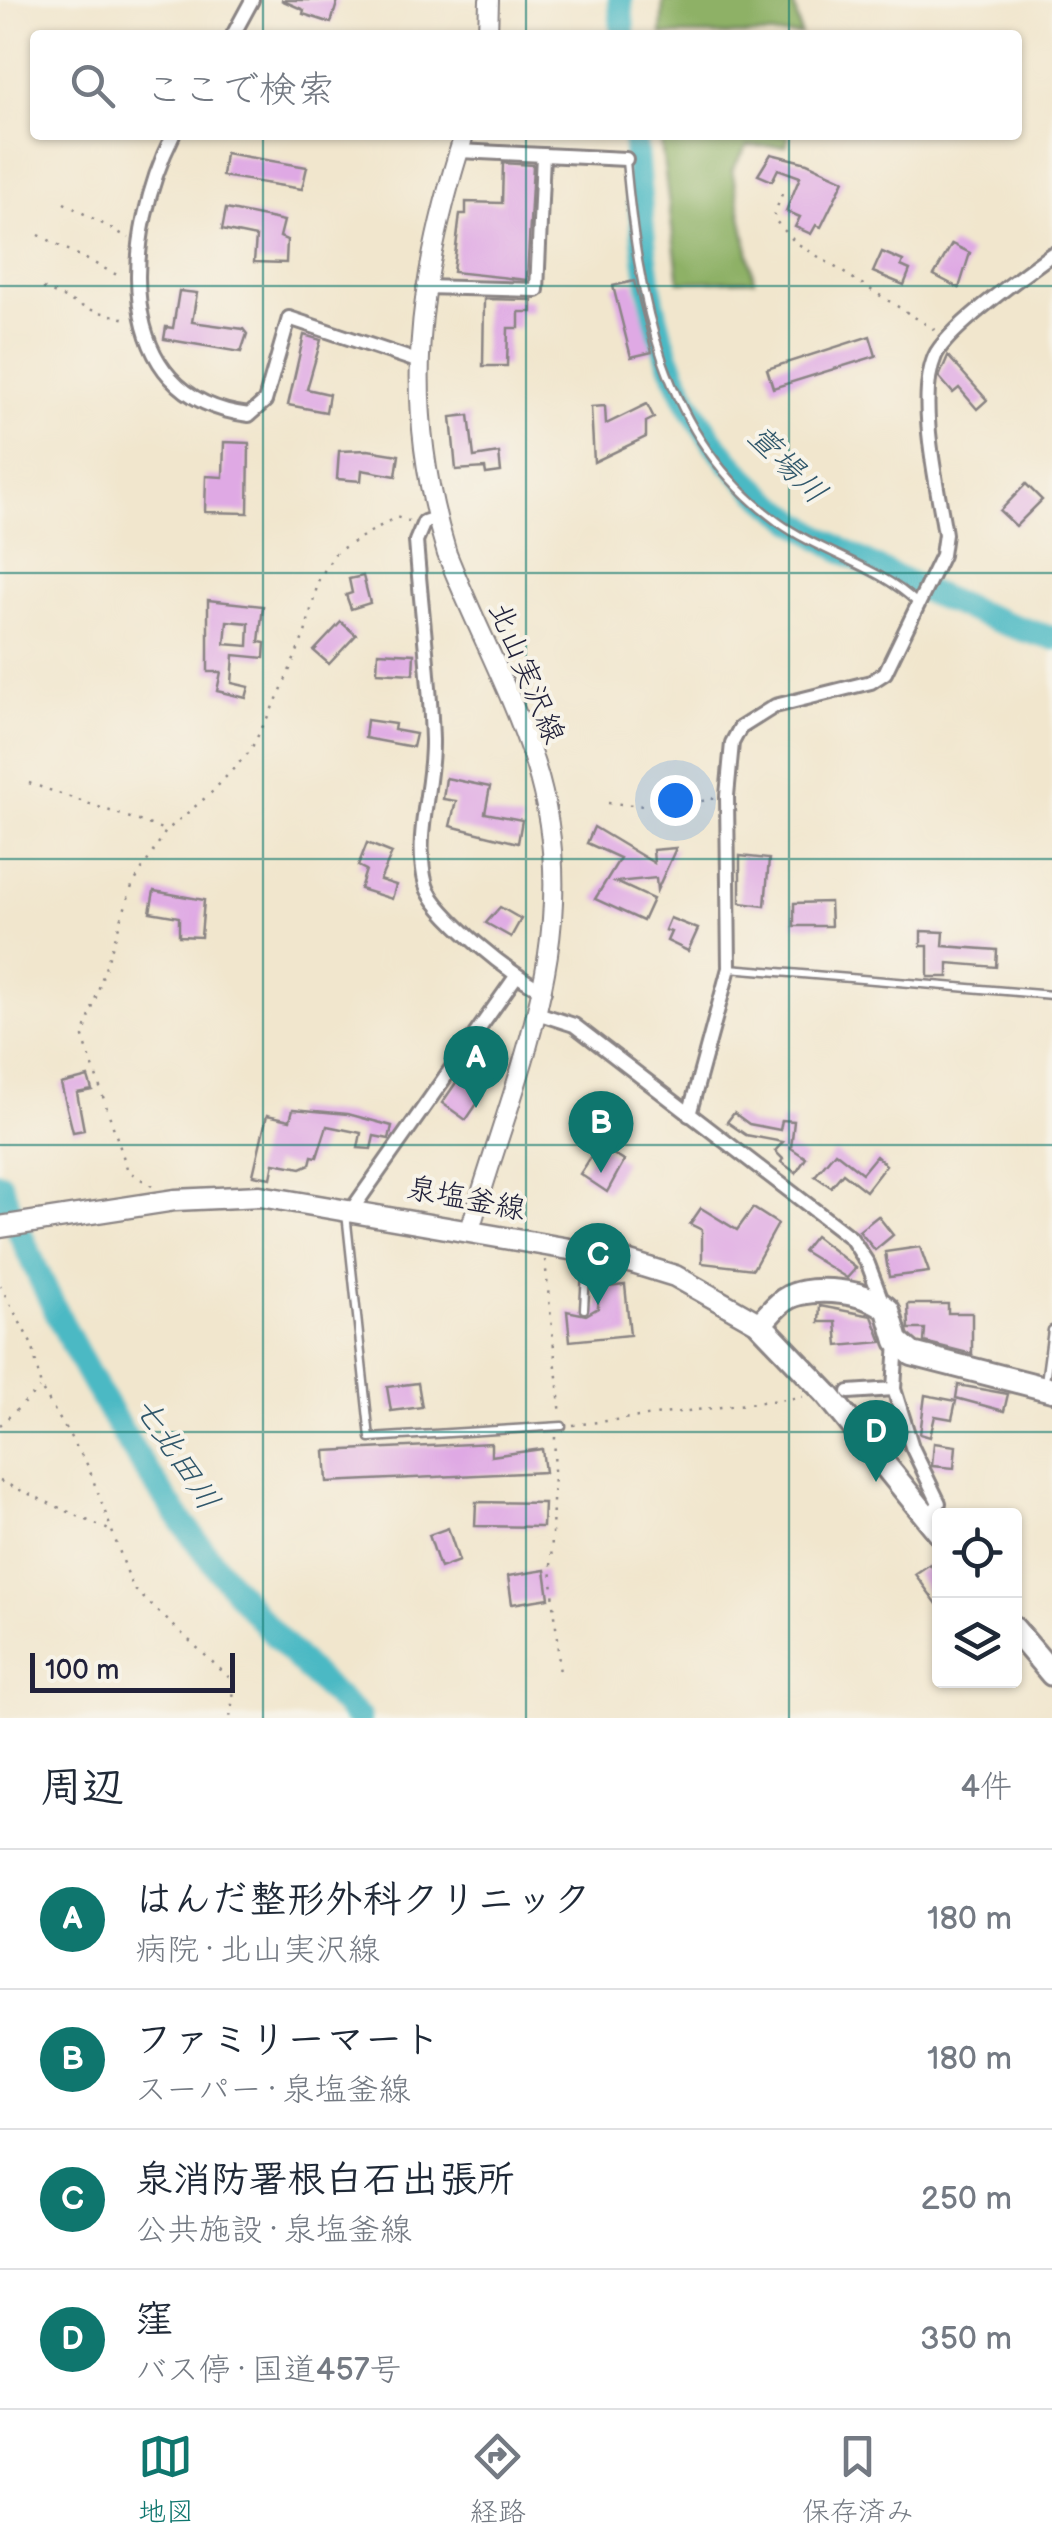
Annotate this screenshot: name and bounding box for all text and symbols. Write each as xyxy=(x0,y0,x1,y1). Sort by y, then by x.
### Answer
search box xyxy=(30,30,1022,140)
icon: search xyxy=(65,58,120,113)
text: ここで検索 xyxy=(145,68,335,113)
water label: 萱場川 xyxy=(739,417,835,513)
street label: 北山実沢線 xyxy=(480,597,572,749)
your location xyxy=(650,775,701,826)
pin: A xyxy=(444,1026,508,1108)
pin: B xyxy=(568,1090,634,1173)
street label: 泉塩釜線 xyxy=(404,1170,528,1228)
pin: C xyxy=(566,1222,630,1305)
water label: 七北田川 xyxy=(125,1390,227,1518)
pin: D xyxy=(844,1400,908,1482)
map controls xyxy=(932,1508,1022,1688)
button: locate xyxy=(932,1508,1022,1598)
button: layers xyxy=(932,1598,1022,1688)
scale bar xyxy=(30,1648,235,1692)
text: 100 m xyxy=(45,1654,119,1687)
text: 周辺 xyxy=(40,1763,124,1814)
text: 4件 xyxy=(960,1768,1012,1807)
text: はんだ整形外科クリニック xyxy=(135,1878,591,1923)
text: A xyxy=(63,1900,82,1939)
text: 180 m xyxy=(927,1900,1012,1939)
text: 病院 · 北山実沢線 xyxy=(135,1931,380,1970)
text: ファミリーマート xyxy=(135,2018,441,2063)
text: B xyxy=(61,2040,84,2079)
text: 180 m xyxy=(927,2040,1012,2079)
text: スーパー · 泉塩釜線 xyxy=(135,2071,411,2110)
text: 泉消防署根白石出張所 xyxy=(135,2158,515,2203)
text: C xyxy=(61,2180,84,2219)
text: 250 m xyxy=(921,2180,1012,2219)
text: 公共施設 · 泉塩釜線 xyxy=(135,2211,412,2250)
text: 窪 xyxy=(135,2298,173,2343)
text: D xyxy=(61,2320,84,2359)
text: 350 m xyxy=(920,2320,1012,2359)
text: バス停 · 国道457号 xyxy=(135,2351,401,2390)
tab: 地図 xyxy=(138,2429,194,2529)
tab: 経路 xyxy=(470,2429,526,2529)
tab: 保存済み xyxy=(802,2429,914,2529)

